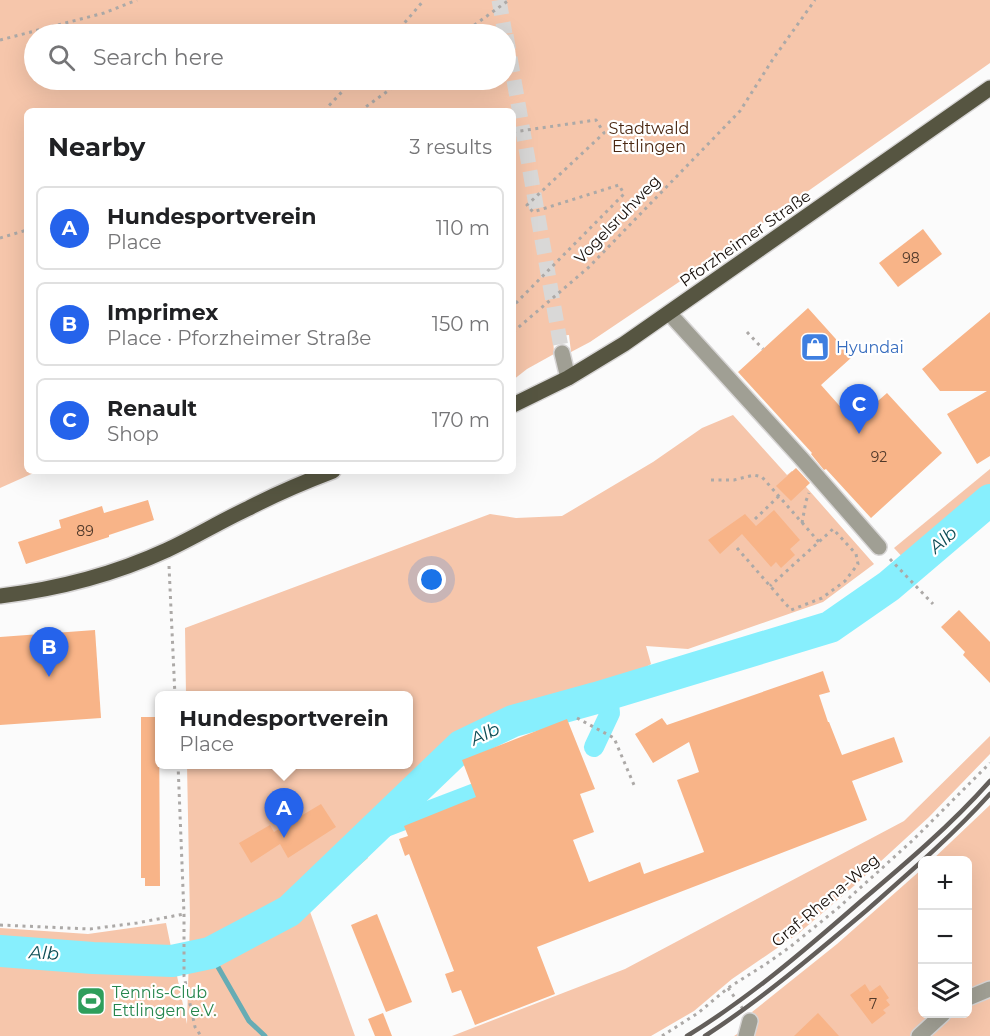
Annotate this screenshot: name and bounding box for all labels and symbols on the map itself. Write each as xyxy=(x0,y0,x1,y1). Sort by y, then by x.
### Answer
park label: Stadtwald Ettlingen xyxy=(609,119,689,156)
street label: Vogelsruhweg xyxy=(570,171,664,267)
street label: Pforzheimer Straße xyxy=(676,186,814,291)
house number: 98 xyxy=(902,249,920,267)
shop icon: Hyundai xyxy=(799,331,831,363)
place label: Hyundai xyxy=(836,338,904,357)
pin: C xyxy=(840,384,878,434)
house number: 92 xyxy=(871,448,887,466)
house number: 89 xyxy=(76,522,94,540)
water label: Alb xyxy=(924,522,962,559)
your location xyxy=(417,565,446,594)
pin: B xyxy=(29,628,68,677)
water label: Alb xyxy=(466,718,503,751)
pin: A xyxy=(264,788,304,838)
street label: Graf-Rhena-Weg xyxy=(768,850,883,951)
water label: Alb xyxy=(27,941,60,965)
place label: Tennis-Club Ettlingen e.V. xyxy=(112,983,217,1020)
sports icon: Tennis-Club Ettlingen e.V. xyxy=(75,985,107,1017)
house number: 7 xyxy=(869,995,877,1013)

